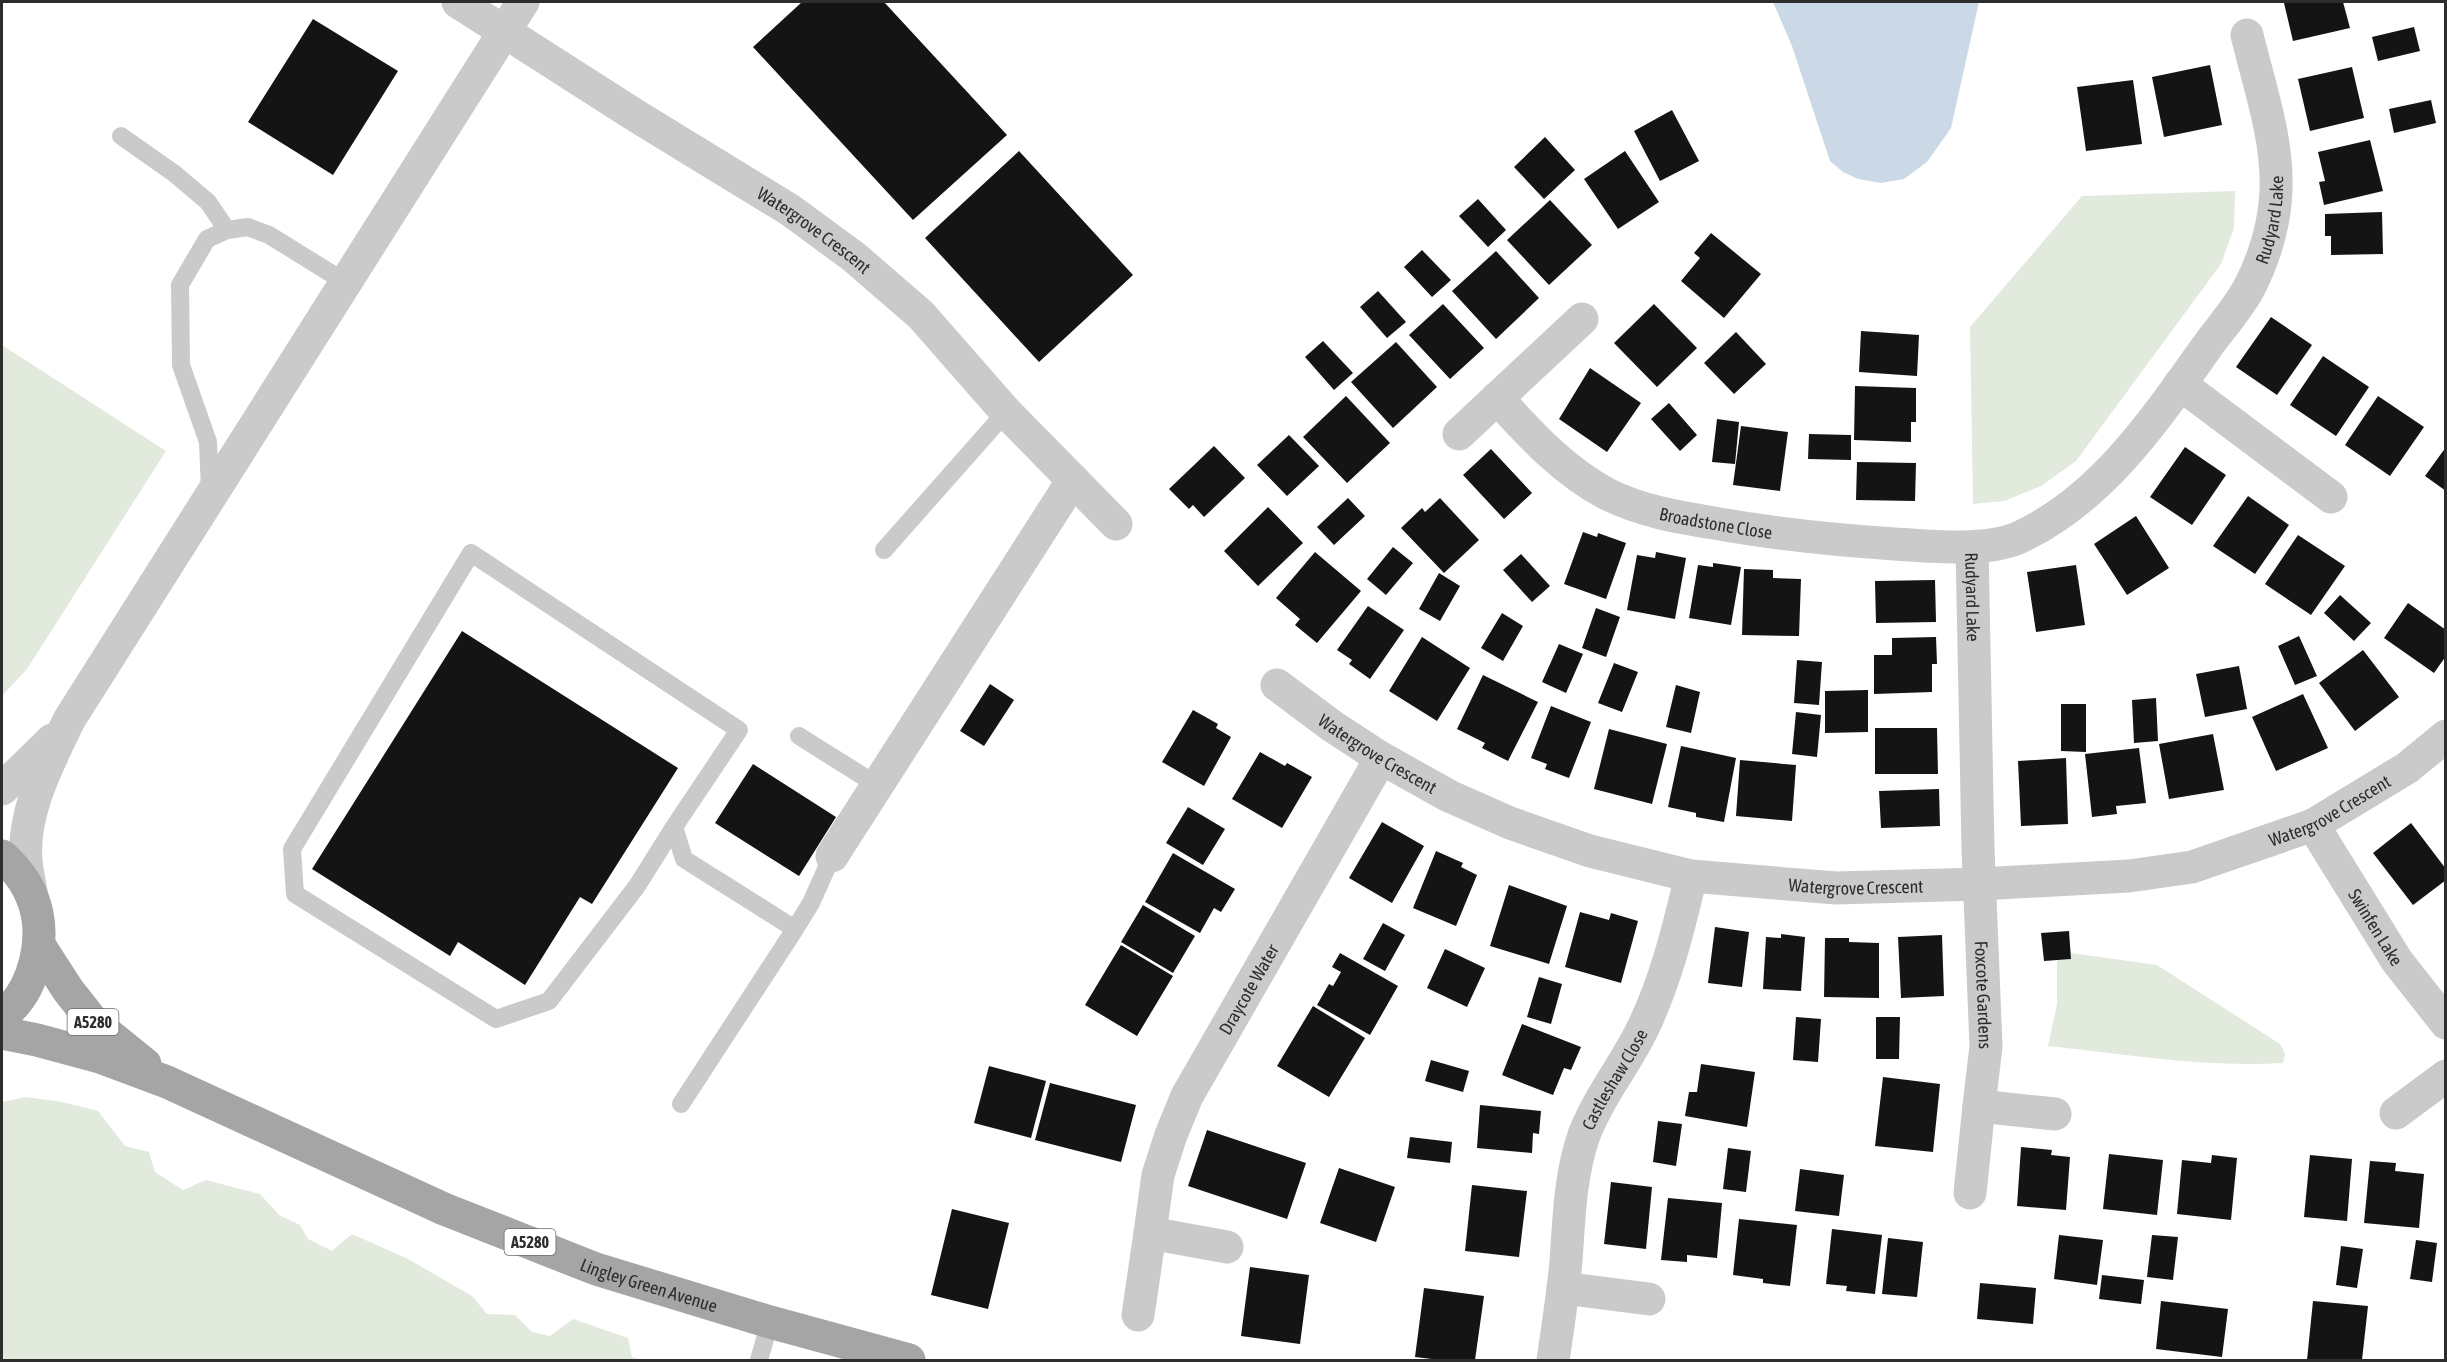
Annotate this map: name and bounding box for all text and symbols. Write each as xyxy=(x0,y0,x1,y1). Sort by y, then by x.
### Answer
street label: Rudyard Lake xyxy=(2251,176,2287,267)
street label: Watergrove Crescent xyxy=(754,182,875,278)
street label: Broadstone Close xyxy=(1657,503,1774,543)
street label: Rudyard Lake xyxy=(1962,552,1984,642)
street label: Watergrove Crescent xyxy=(1314,709,1441,798)
street label: Watergrove Crescent xyxy=(2266,770,2394,850)
street label: Watergrove Crescent xyxy=(1788,874,1924,899)
street label: Swinfen Lake xyxy=(2344,885,2408,969)
street label: Draycote Water xyxy=(1214,940,1283,1038)
street label: Foxcote Gardens xyxy=(1971,940,1997,1049)
road number: A5280 xyxy=(68,1009,118,1035)
street label: Castleshaw Close xyxy=(1577,1025,1651,1133)
road number: A5280 xyxy=(504,1229,556,1255)
street label: Lingley Green Avenue xyxy=(577,1253,720,1316)

